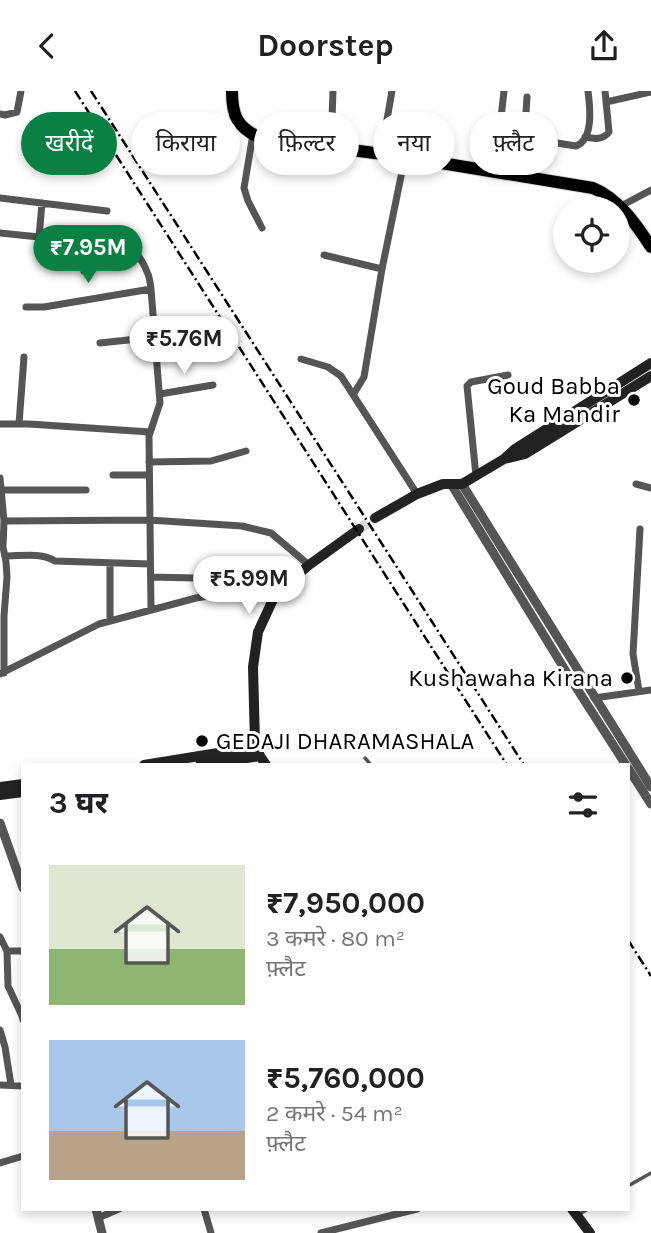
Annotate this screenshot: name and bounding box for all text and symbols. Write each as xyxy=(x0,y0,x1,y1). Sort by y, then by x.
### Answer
icon: back xyxy=(28,27,66,65)
text: Doorstep xyxy=(257,27,394,64)
icon: share xyxy=(585,27,623,65)
chip: खरीदें xyxy=(21,112,117,175)
chip: किराया xyxy=(131,112,240,175)
chip: फ़िल्टर xyxy=(254,112,359,175)
chip: नया xyxy=(373,112,455,175)
chip: फ़्लैट xyxy=(469,112,558,175)
map controls xyxy=(553,196,630,273)
button: locate xyxy=(553,196,630,273)
pin: ₹7.95M xyxy=(31,225,145,285)
text: ₹7.95M xyxy=(49,234,127,261)
pin: ₹5.76M xyxy=(127,317,241,376)
text: ₹5.76M xyxy=(145,325,223,352)
place label: Goud Babba Ka Mandir xyxy=(487,372,620,428)
marker: Goud Babba Ka Mandir xyxy=(626,392,642,408)
pin: ₹5.99M xyxy=(192,557,306,616)
text: ₹5.99M xyxy=(209,565,289,592)
place label: Kushawaha Kirana xyxy=(408,664,613,692)
marker: Kushawaha Kirana xyxy=(619,670,635,686)
place label: GEDAJI DHARAMASHALA xyxy=(216,727,475,755)
marker: GEDAJI DHARAMASHALA xyxy=(194,733,210,749)
text: 3 घर xyxy=(49,785,108,821)
icon: filters xyxy=(564,786,602,824)
text: ₹7,950,000 xyxy=(266,885,425,921)
icon: home xyxy=(105,893,189,977)
text: 3 कमरे · 80 m² xyxy=(266,925,405,952)
text: फ़्लैट xyxy=(266,955,306,982)
text: ₹5,760,000 xyxy=(266,1060,425,1096)
icon: home xyxy=(105,1068,189,1152)
text: 2 कमरे · 54 m² xyxy=(266,1100,403,1127)
text: फ़्लैट xyxy=(266,1130,306,1157)

